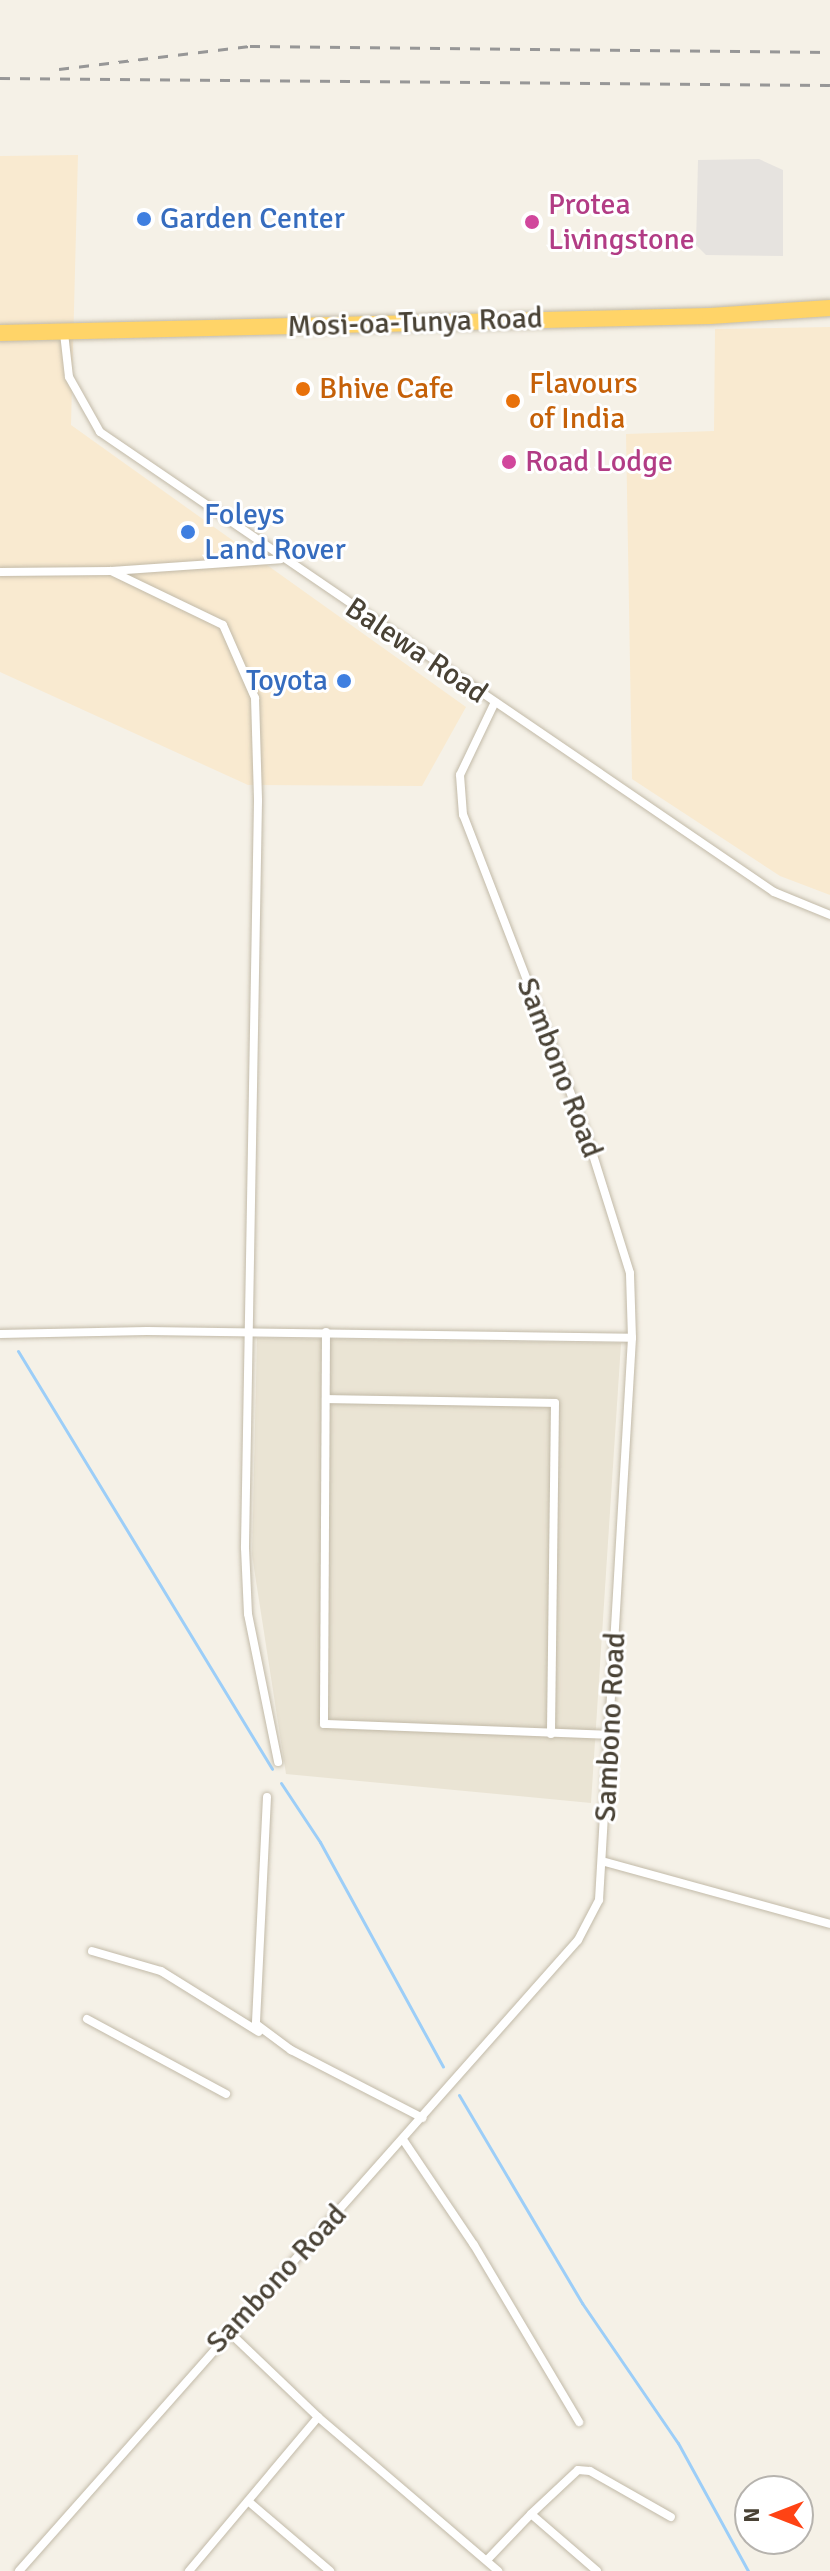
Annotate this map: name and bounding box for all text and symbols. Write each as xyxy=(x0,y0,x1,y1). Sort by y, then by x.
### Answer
place label: Protea Livingstone xyxy=(548,187,695,258)
place label: Garden Center xyxy=(160,201,345,237)
marker: Garden Center xyxy=(135,210,153,228)
marker: Protea Livingstone xyxy=(523,213,541,231)
street label: Mosi-oa-Tunya Road xyxy=(287,301,543,345)
place label: Flavours of India xyxy=(529,366,638,436)
place label: Bhive Cafe xyxy=(319,371,454,407)
marker: Bhive Cafe xyxy=(294,380,312,398)
marker: Flavours of India xyxy=(504,392,522,410)
place label: Road Lodge xyxy=(525,444,673,480)
marker: Road Lodge xyxy=(500,453,518,471)
place label: Foleys Land Rover xyxy=(204,497,346,568)
marker: Foleys Land Rover xyxy=(179,523,197,541)
street label: Balewa Road xyxy=(338,590,494,712)
place label: Toyota xyxy=(246,663,328,699)
marker: Toyota xyxy=(335,672,353,690)
street label: Sambono Road xyxy=(508,973,610,1163)
street label: Sambono Road xyxy=(588,1631,634,1823)
street label: Sambono Road xyxy=(199,2197,355,2361)
north arrow xyxy=(734,2475,814,2555)
text: N xyxy=(738,2507,765,2523)

